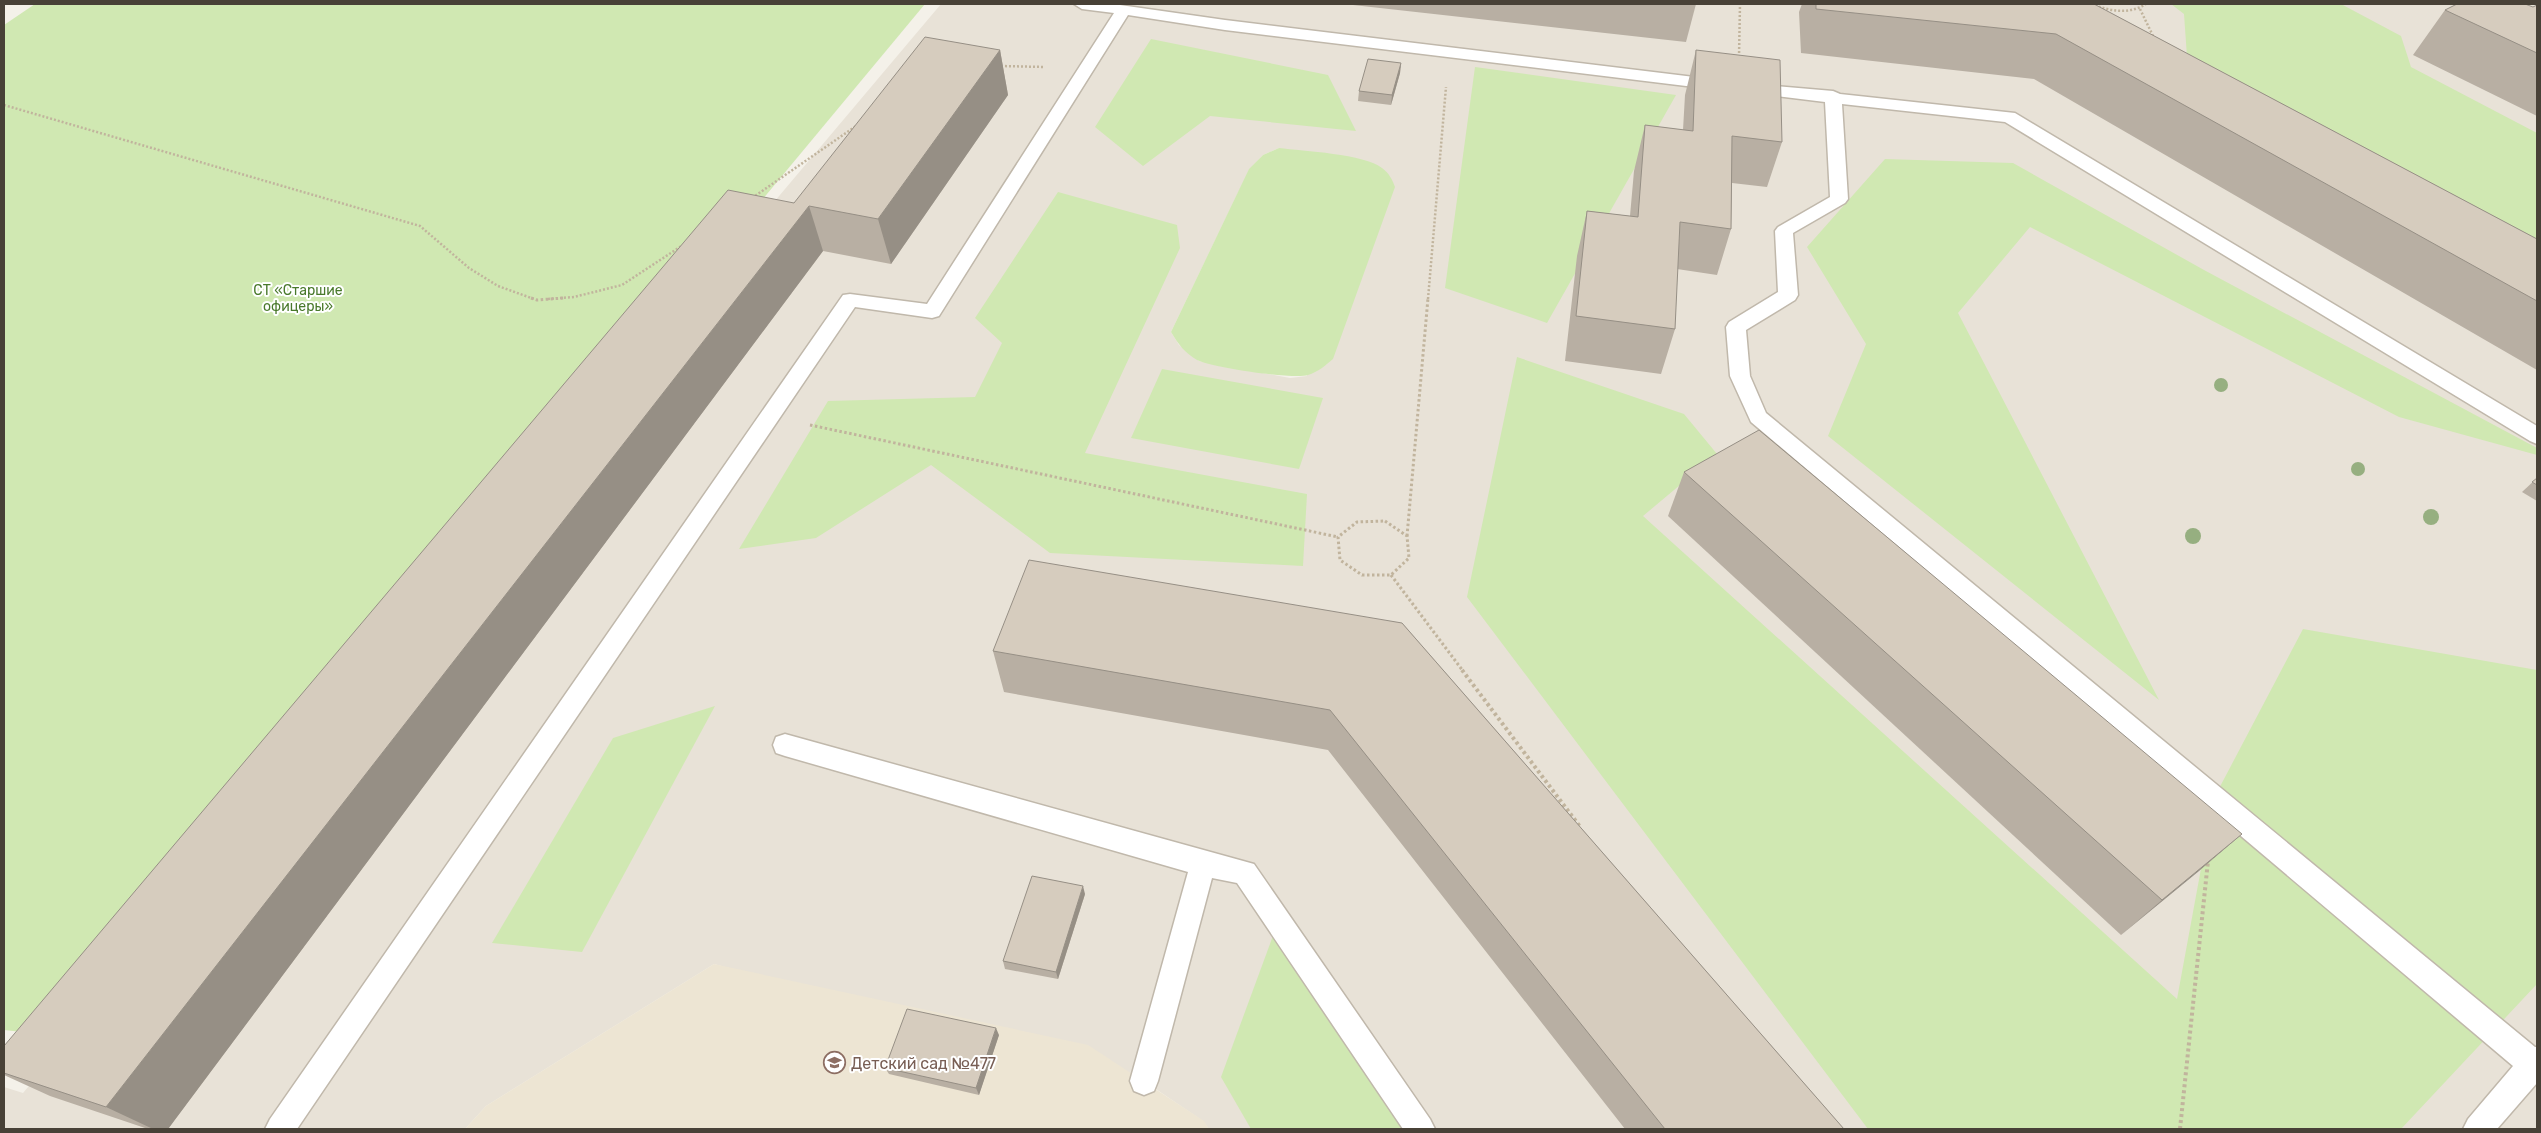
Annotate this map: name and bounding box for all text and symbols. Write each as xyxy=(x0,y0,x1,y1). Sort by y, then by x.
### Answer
park label: СТ «Старшие офицеры» xyxy=(253,282,343,315)
school or university icon: Детский сад №477 xyxy=(823,1051,847,1075)
place label: Детский сад №477 xyxy=(851,1054,996,1073)

